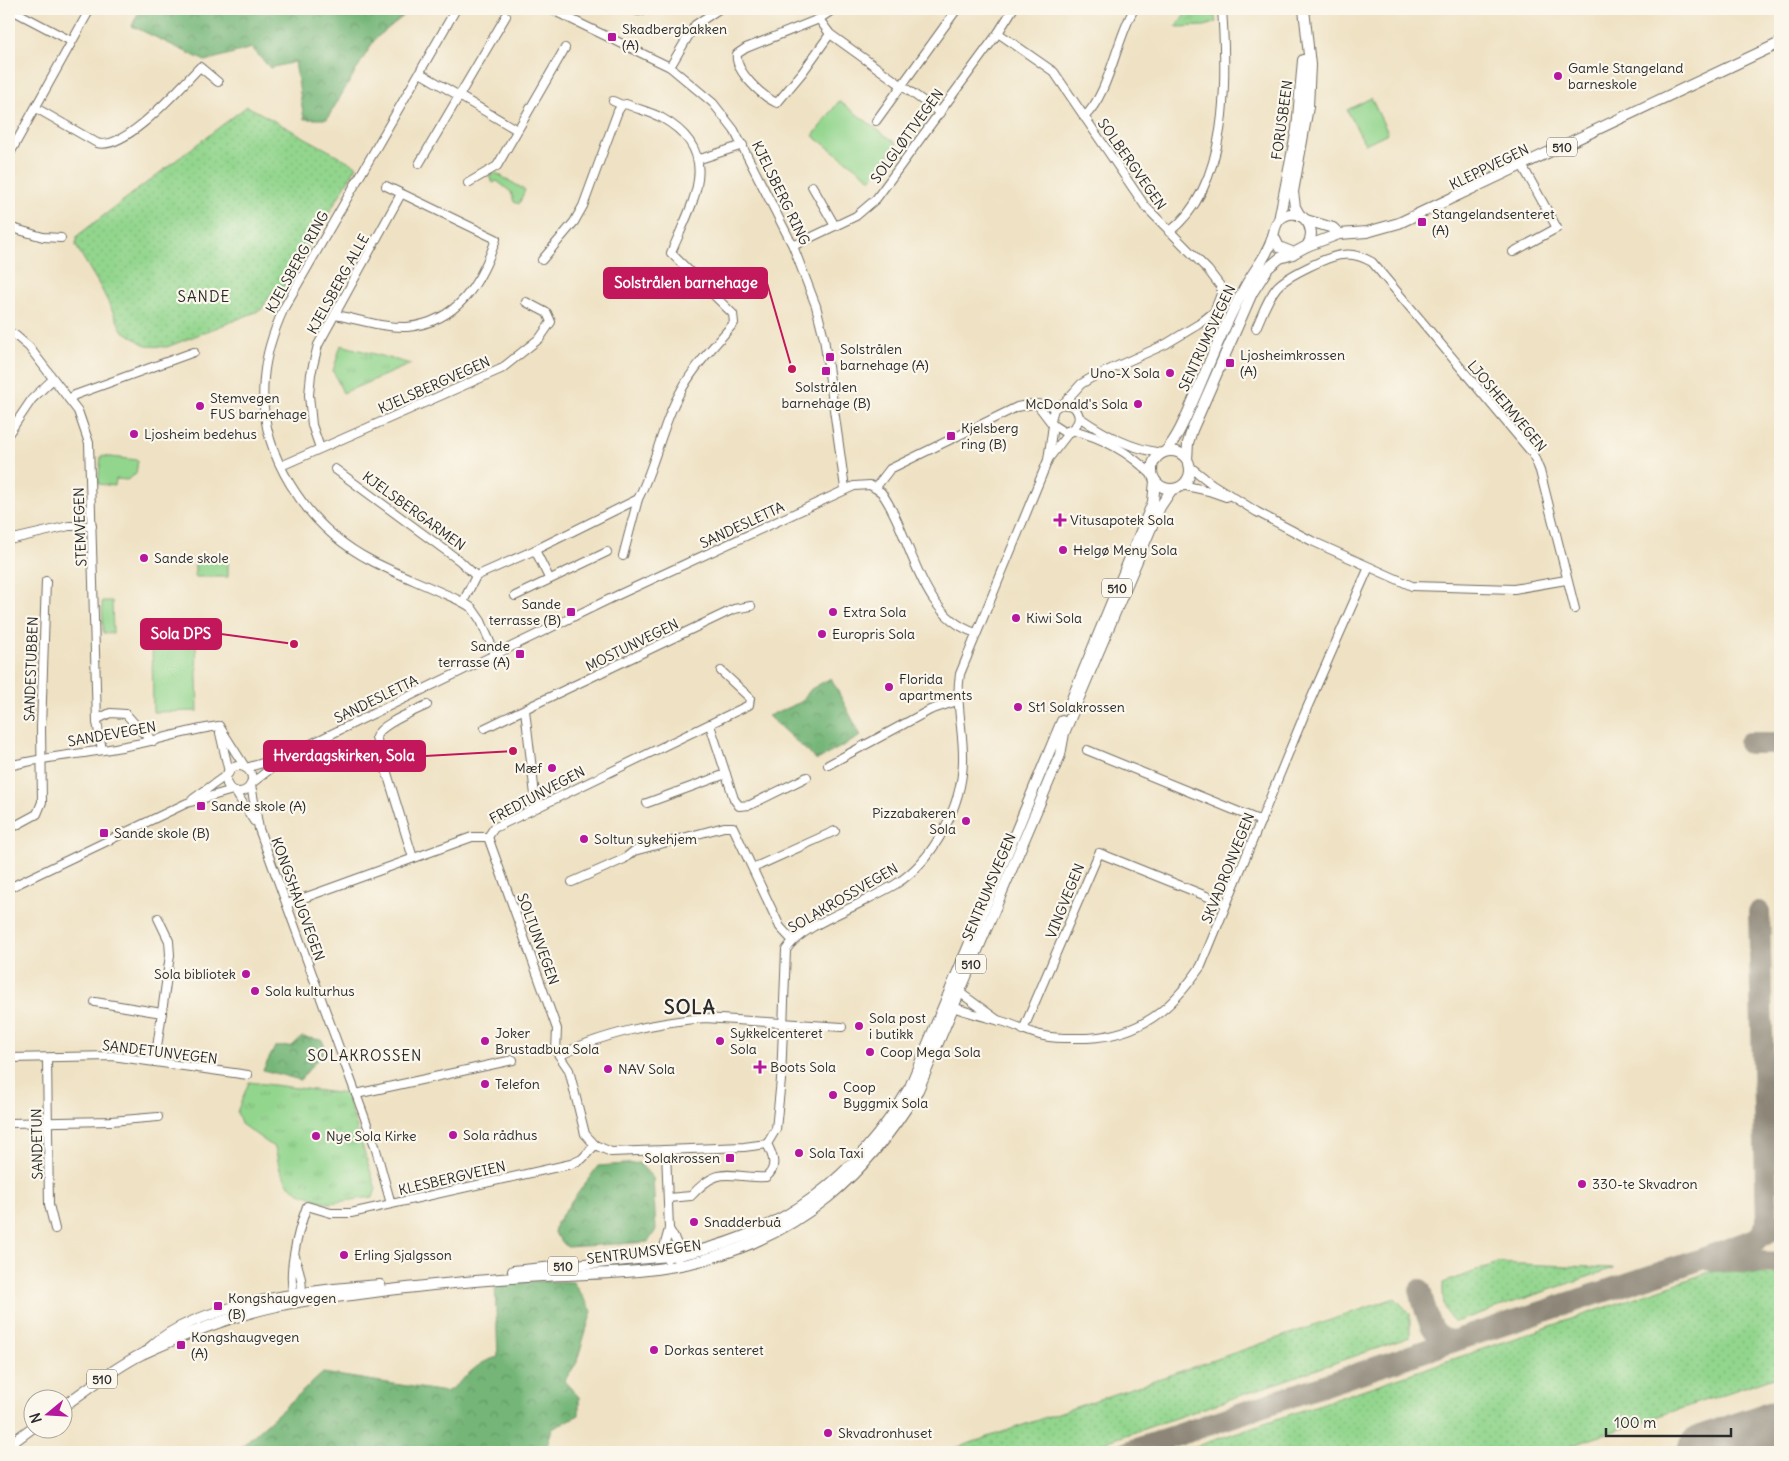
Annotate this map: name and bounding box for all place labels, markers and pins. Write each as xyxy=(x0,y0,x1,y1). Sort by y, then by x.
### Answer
place label: Skadbergbakken (A) xyxy=(622,20,727,54)
marker: Skadbergbakken (A) xyxy=(606,31,618,43)
place label: Gamle Stangeland barneskole xyxy=(1568,59,1684,93)
marker: Gamle Stangeland barneskole xyxy=(1552,70,1564,82)
place label: Stangelandsenteret (A) xyxy=(1432,205,1555,239)
marker: Stangelandsenteret (A) xyxy=(1416,216,1428,228)
callout: Solstrålen barnehage xyxy=(604,268,767,298)
place label: Solstrålen barnehage (A) xyxy=(840,340,929,374)
place label: Ljosheimkrossen (A) xyxy=(1240,346,1345,380)
marker: Solstrålen barnehage (A) xyxy=(824,351,836,363)
marker: Ljosheimkrossen (A) xyxy=(1224,357,1236,369)
place label: Uno-X Sola xyxy=(1090,364,1160,382)
marker: Solstrålen barnehage (B) xyxy=(820,365,832,377)
marker: Uno-X Sola xyxy=(1164,367,1176,379)
place label: Solstrålen barnehage (B) xyxy=(781,378,871,412)
place label: Stemvegen FUS barnehage xyxy=(210,389,307,423)
place label: McDonald's Sola xyxy=(1025,395,1128,413)
marker: McDonald's Sola xyxy=(1132,398,1144,410)
marker: Stemvegen FUS barnehage xyxy=(194,400,206,412)
place label: Kjelsberg ring (B) xyxy=(961,419,1018,453)
place label: Ljosheim bedehus xyxy=(144,425,257,443)
marker: Ljosheim bedehus xyxy=(128,428,140,440)
marker: Kjelsberg ring (B) xyxy=(945,430,957,442)
place label: Vitusapotek Sola xyxy=(1070,511,1174,529)
marker: Vitusapotek Sola xyxy=(1054,514,1066,526)
place label: Helgø Meny Sola xyxy=(1073,541,1178,559)
marker: Helgø Meny Sola xyxy=(1057,544,1069,556)
place label: Sande skole xyxy=(154,549,229,567)
marker: Sande skole xyxy=(138,552,150,564)
place label: Sande terrasse (B) xyxy=(489,595,561,629)
place label: Extra Sola xyxy=(843,603,906,621)
marker: Sande terrasse (B) xyxy=(565,606,577,618)
marker: Extra Sola xyxy=(827,606,839,618)
place label: Kiwi Sola xyxy=(1026,609,1082,627)
marker: Kiwi Sola xyxy=(1010,612,1022,624)
callout: Sola DPS xyxy=(141,619,221,649)
place label: Europris Sola xyxy=(832,625,915,643)
marker: Europris Sola xyxy=(816,628,828,640)
place label: Sande terrasse (A) xyxy=(438,637,510,671)
marker: Sande terrasse (A) xyxy=(514,648,526,660)
place label: Florida apartments xyxy=(899,670,972,704)
marker: Florida apartments xyxy=(883,681,895,693)
place label: St1 Solakrossen xyxy=(1028,698,1125,716)
marker: St1 Solakrossen xyxy=(1012,701,1024,713)
callout: Hverdagskirken, Sola xyxy=(264,741,425,771)
place label: Mæf xyxy=(514,759,542,777)
marker: Mæf xyxy=(546,762,558,774)
place label: Sande skole (A) xyxy=(211,797,306,815)
marker: Sande skole (A) xyxy=(195,800,207,812)
place label: Pizzabakeren Sola xyxy=(872,804,956,838)
marker: Pizzabakeren Sola xyxy=(960,815,972,827)
place label: Sande skole (B) xyxy=(114,824,210,842)
marker: Sande skole (B) xyxy=(98,827,110,839)
place label: Soltun sykehjem xyxy=(594,830,697,848)
marker: Soltun sykehjem xyxy=(578,833,590,845)
place label: Sola bibliotek xyxy=(154,965,236,983)
marker: Sola bibliotek xyxy=(240,968,252,980)
place label: Sola kulturhus xyxy=(265,982,355,1000)
marker: Sola kulturhus xyxy=(249,985,261,997)
place label: Sola post i butikk xyxy=(869,1009,926,1043)
marker: Sola post i butikk xyxy=(853,1020,865,1032)
place label: Joker Brustadbua Sola xyxy=(495,1024,599,1058)
place label: Sykkelcenteret Sola xyxy=(730,1024,823,1058)
marker: Joker Brustadbua Sola xyxy=(479,1035,491,1047)
marker: Sykkelcenteret Sola xyxy=(714,1035,726,1047)
place label: Coop Mega Sola xyxy=(880,1043,981,1061)
marker: Coop Mega Sola xyxy=(864,1046,876,1058)
place label: Boots Sola xyxy=(770,1058,836,1076)
place label: NAV Sola xyxy=(618,1060,675,1078)
marker: Boots Sola xyxy=(754,1061,766,1073)
marker: NAV Sola xyxy=(602,1063,614,1075)
place label: Telefon xyxy=(495,1075,540,1093)
marker: Telefon xyxy=(479,1078,491,1090)
place label: Coop Byggmix Sola xyxy=(843,1078,928,1112)
marker: Coop Byggmix Sola xyxy=(827,1089,839,1101)
place label: Sola rådhus xyxy=(463,1126,537,1144)
place label: Nye Sola Kirke xyxy=(326,1127,417,1145)
marker: Sola rådhus xyxy=(447,1129,459,1141)
marker: Nye Sola Kirke xyxy=(310,1130,322,1142)
place label: Sola Taxi xyxy=(809,1144,864,1162)
marker: Sola Taxi xyxy=(793,1147,805,1159)
place label: Solakrossen xyxy=(644,1149,720,1167)
marker: Solakrossen xyxy=(724,1152,736,1164)
place label: 330-te Skvadron xyxy=(1592,1175,1698,1193)
marker: 330-te Skvadron xyxy=(1576,1178,1588,1190)
place label: Snadderbuå xyxy=(704,1213,781,1231)
marker: Snadderbuå xyxy=(688,1216,700,1228)
place label: Erling Sjalgsson xyxy=(354,1246,452,1264)
marker: Erling Sjalgsson xyxy=(338,1249,350,1261)
place label: Kongshaugvegen (B) xyxy=(228,1289,336,1323)
marker: Kongshaugvegen (B) xyxy=(212,1300,224,1312)
place label: Kongshaugvegen (A) xyxy=(191,1328,299,1362)
marker: Kongshaugvegen (A) xyxy=(175,1339,187,1351)
place label: Dorkas senteret xyxy=(664,1341,764,1359)
marker: Dorkas senteret xyxy=(648,1344,660,1356)
place label: Skvadronhuset xyxy=(838,1424,932,1442)
marker: Skvadronhuset xyxy=(822,1427,834,1439)

